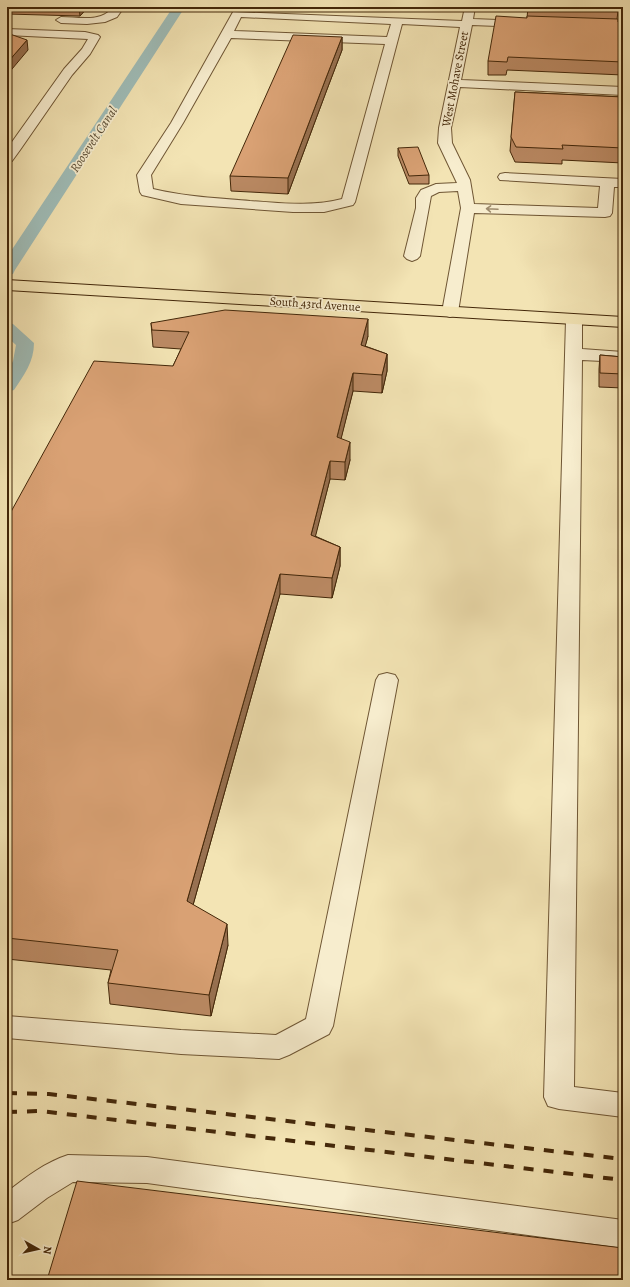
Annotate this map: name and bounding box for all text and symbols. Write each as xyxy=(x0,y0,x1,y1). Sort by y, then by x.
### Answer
street label: West Mohave Street xyxy=(438,30,472,129)
water label: Roosevelt Canal xyxy=(66,102,121,175)
one-way arrow xyxy=(486,205,499,212)
street label: South 43rd Avenue xyxy=(269,293,361,315)
north arrow xyxy=(18,1229,58,1269)
text: N xyxy=(39,1245,55,1255)

